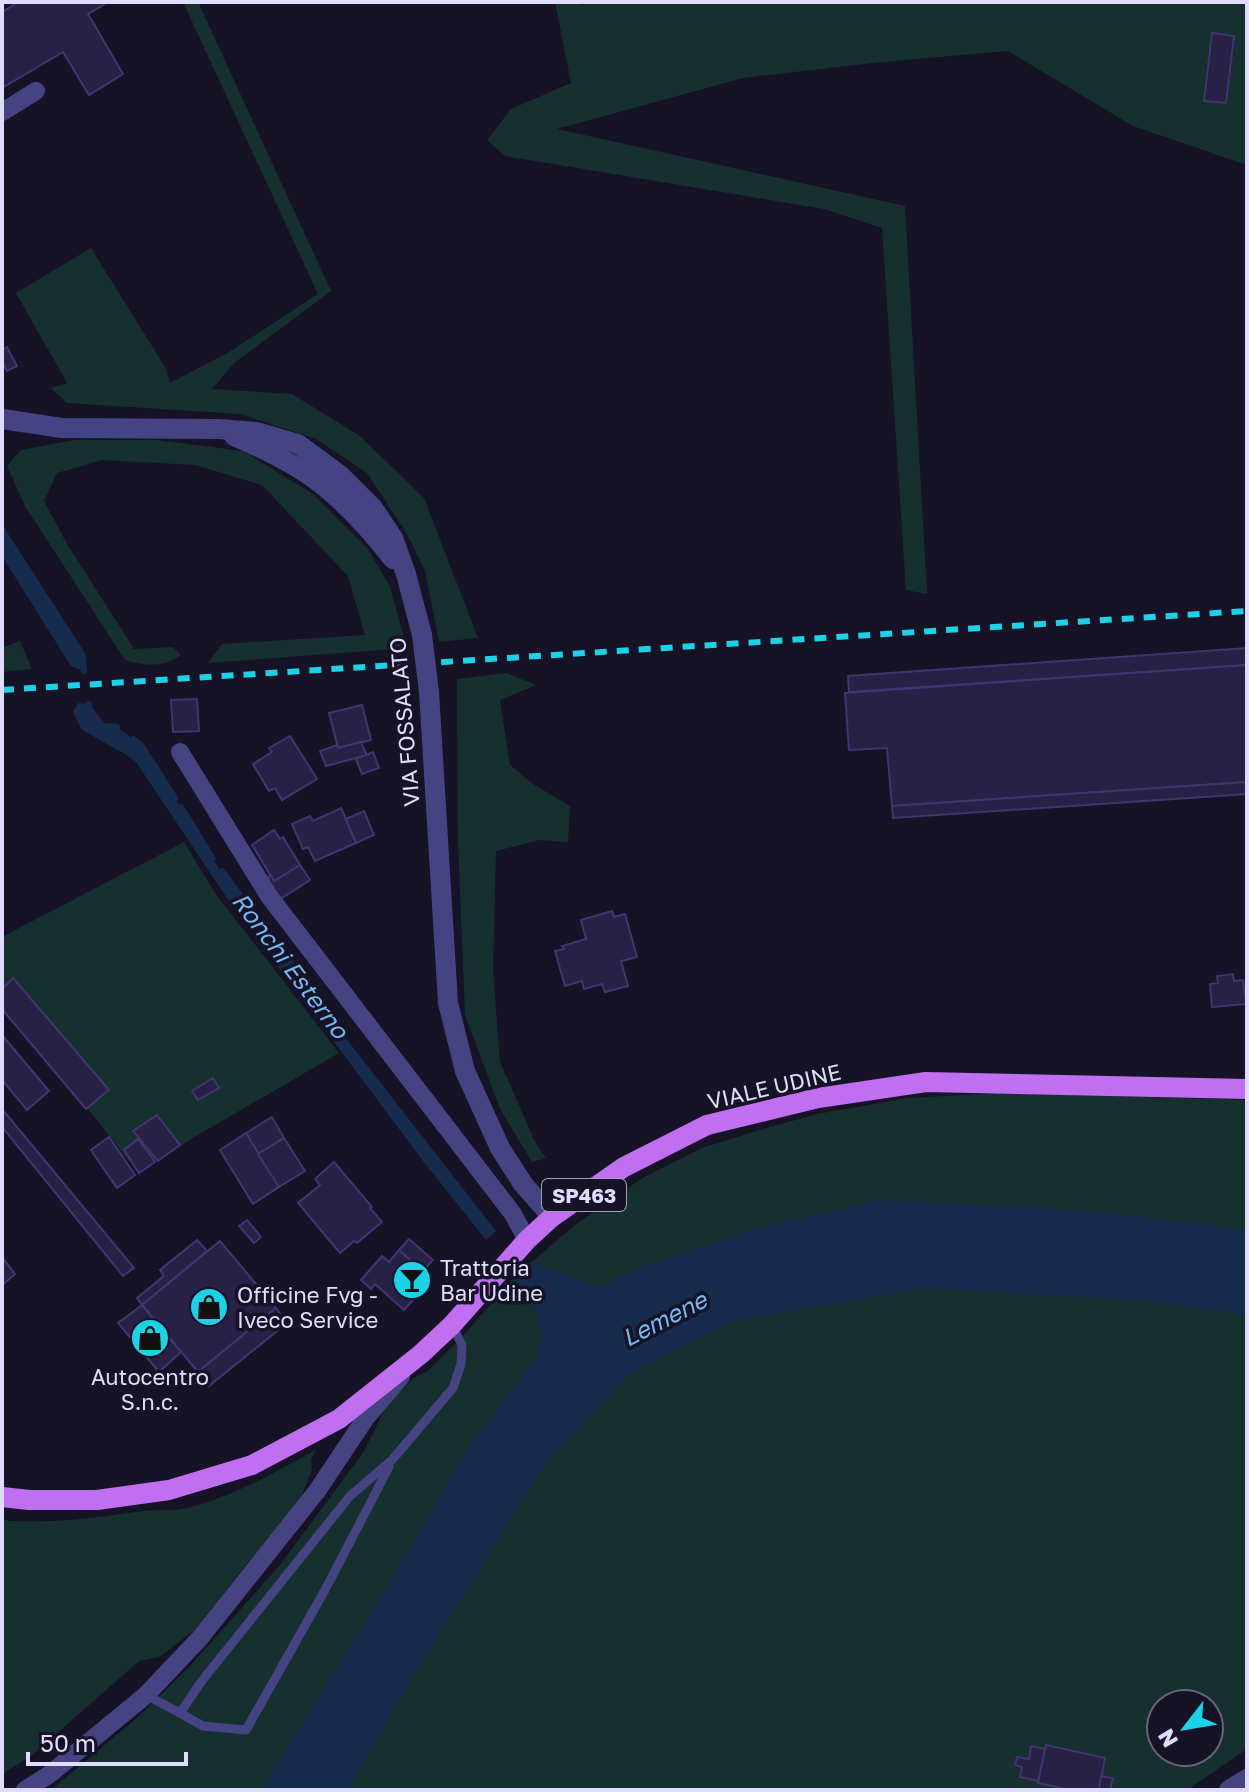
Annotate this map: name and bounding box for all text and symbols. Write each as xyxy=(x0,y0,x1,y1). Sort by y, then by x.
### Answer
street label: VIA FOSSALATO xyxy=(383,636,425,808)
water label: Ronchi Esterno xyxy=(227,886,356,1045)
street label: VIALE UDINE xyxy=(705,1058,843,1114)
road number: SP463 xyxy=(542,1179,626,1211)
place label: Trattoria Bar Udine xyxy=(440,1254,543,1306)
bar icon: Trattoria Bar Udine xyxy=(391,1259,433,1301)
place label: Officine Fvg - Iveco Service xyxy=(237,1281,378,1333)
water label: Lemene xyxy=(617,1283,713,1352)
shop icon: Officine Fvg - Iveco Service xyxy=(188,1286,230,1328)
shop icon: Autocentro S.n.c. xyxy=(129,1317,171,1359)
place label: Autocentro S.n.c. xyxy=(91,1363,209,1415)
north arrow xyxy=(1145,1688,1225,1768)
scale bar xyxy=(28,1716,186,1766)
text: N xyxy=(1152,1724,1183,1753)
text: 50 m xyxy=(40,1728,96,1757)

